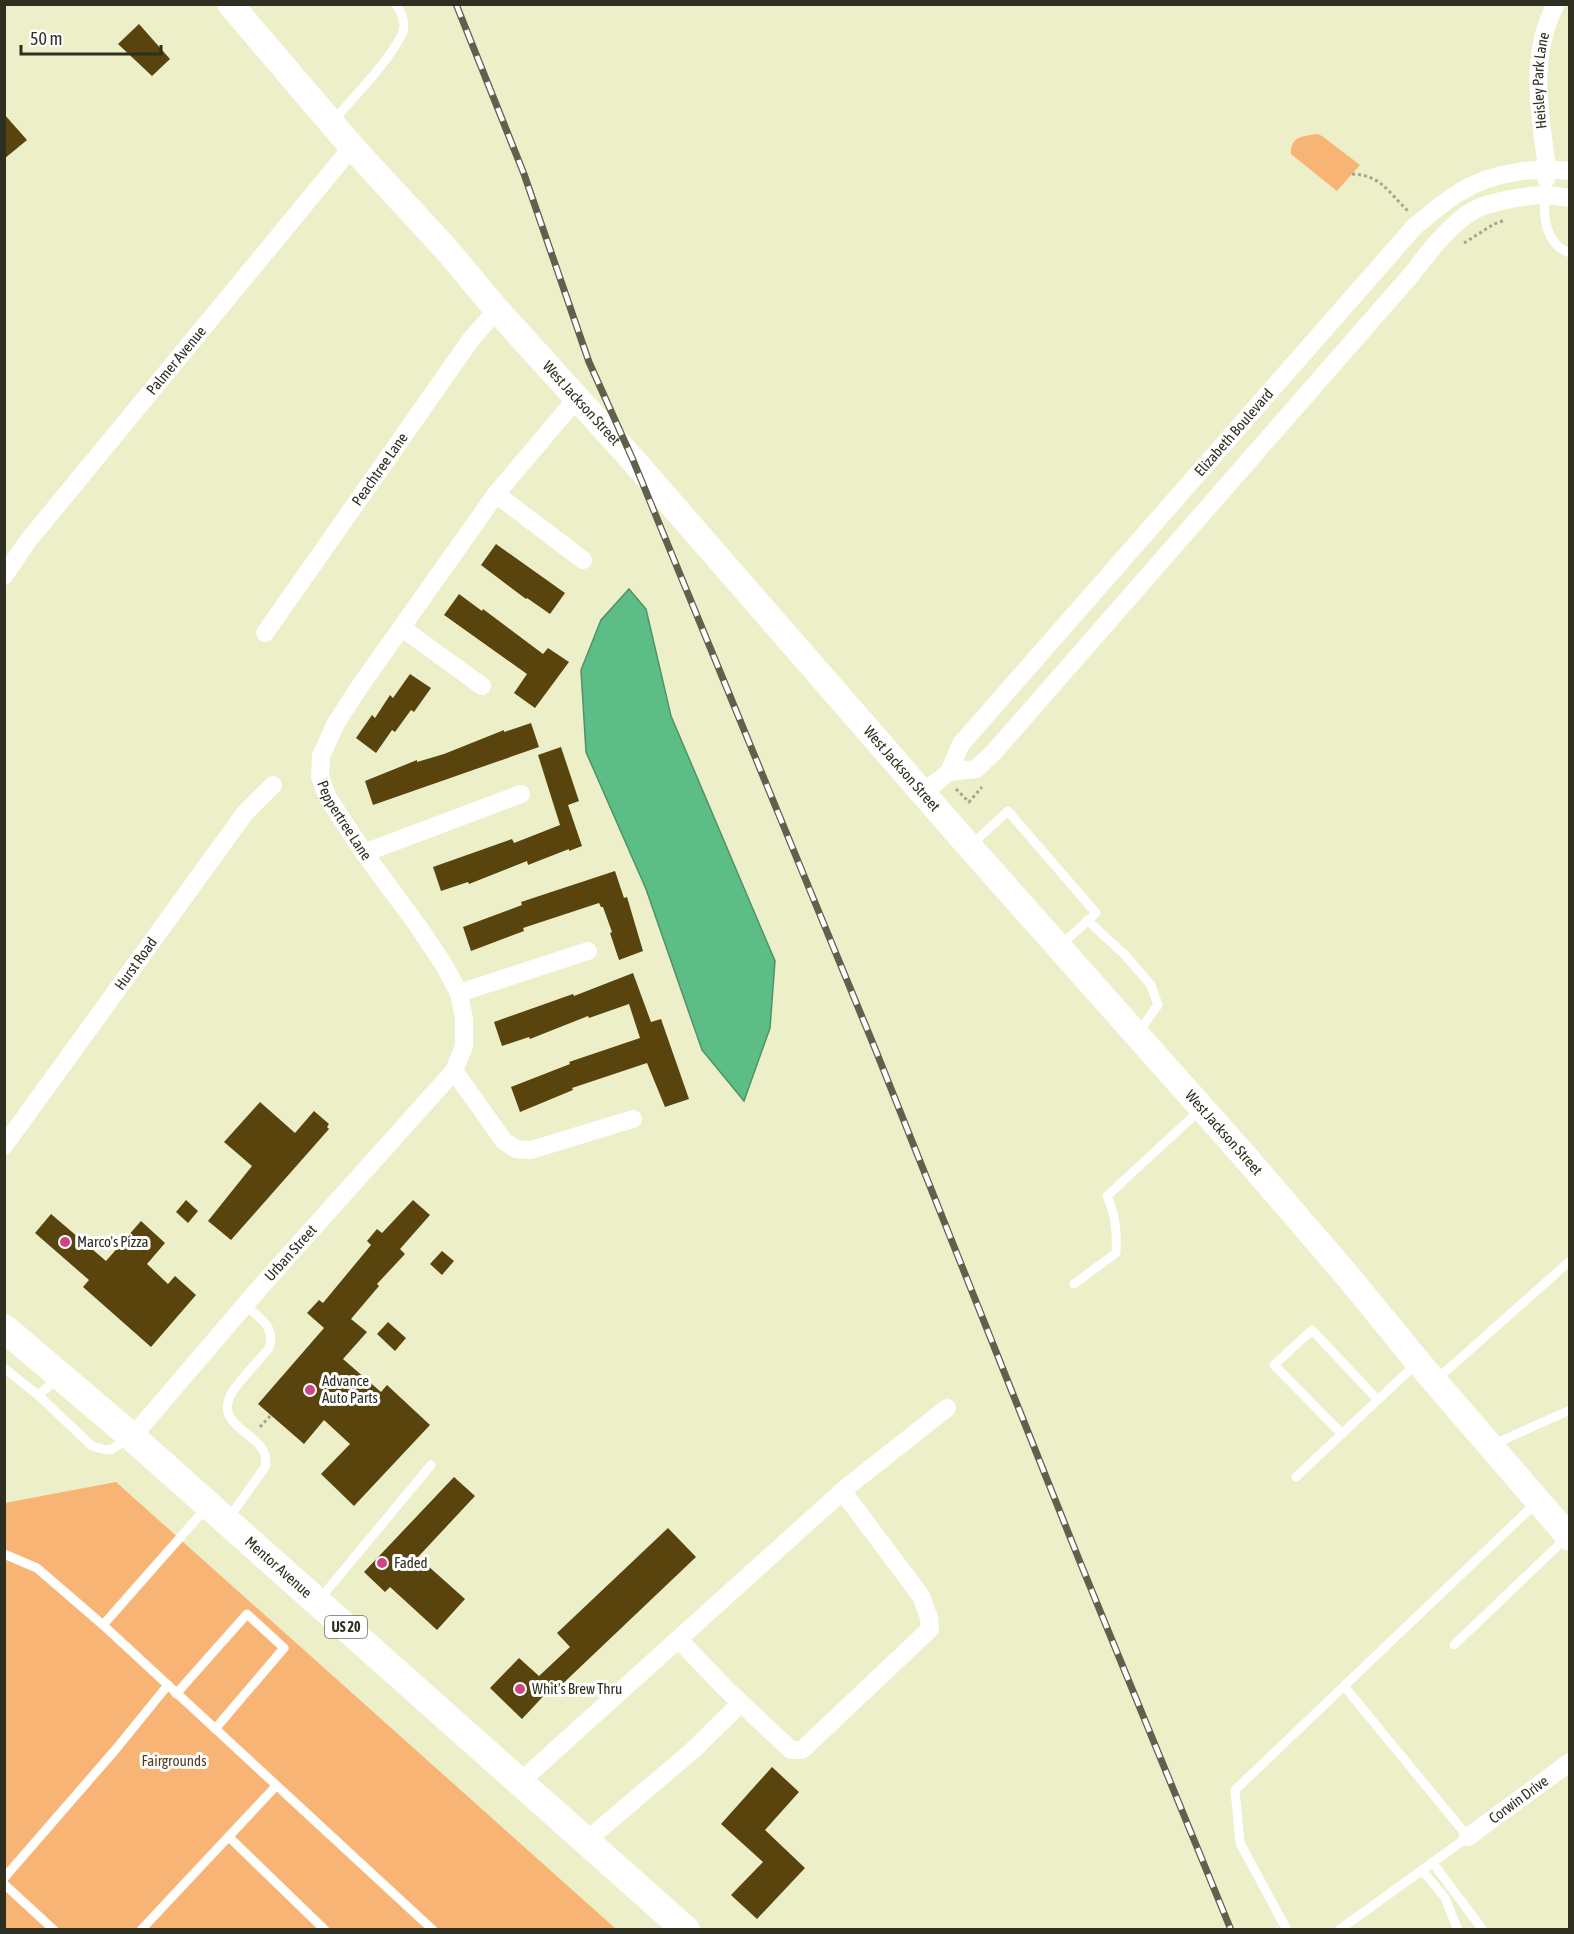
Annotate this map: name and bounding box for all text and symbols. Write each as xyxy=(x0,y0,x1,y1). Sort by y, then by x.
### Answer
scale bar xyxy=(21,18,160,56)
text: 50 m xyxy=(30,28,62,49)
street label: Heisley Park Lane xyxy=(1529,30,1552,130)
street label: Palmer Avenue xyxy=(143,322,209,398)
street label: West Jackson Street xyxy=(539,357,624,448)
street label: Elizabeth Boulevard xyxy=(1191,385,1276,479)
street label: Peachtree Lane xyxy=(348,429,411,509)
street label: West Jackson Street xyxy=(860,722,944,815)
street label: Peppertree Lane xyxy=(314,778,375,863)
street label: Hurst Road xyxy=(111,934,160,993)
street label: West Jackson Street xyxy=(1182,1087,1266,1178)
street label: Urban Street xyxy=(261,1221,320,1284)
place label: Marco's Pizza xyxy=(77,1233,149,1250)
marker: Marco's Pizza xyxy=(58,1235,72,1249)
place label: Advance Auto Parts xyxy=(322,1372,378,1406)
marker: Advance Auto Parts xyxy=(303,1383,317,1397)
street label: Mentor Avenue xyxy=(242,1533,316,1601)
place label: Faded xyxy=(394,1554,428,1571)
marker: Faded xyxy=(375,1556,389,1570)
road number: US 20 xyxy=(325,1616,367,1638)
place label: Whit's Brew Thru xyxy=(532,1680,622,1697)
marker: Whit's Brew Thru xyxy=(513,1682,527,1696)
park label: Fairgrounds xyxy=(142,1752,207,1769)
street label: Corwin Drive xyxy=(1486,1772,1552,1827)

